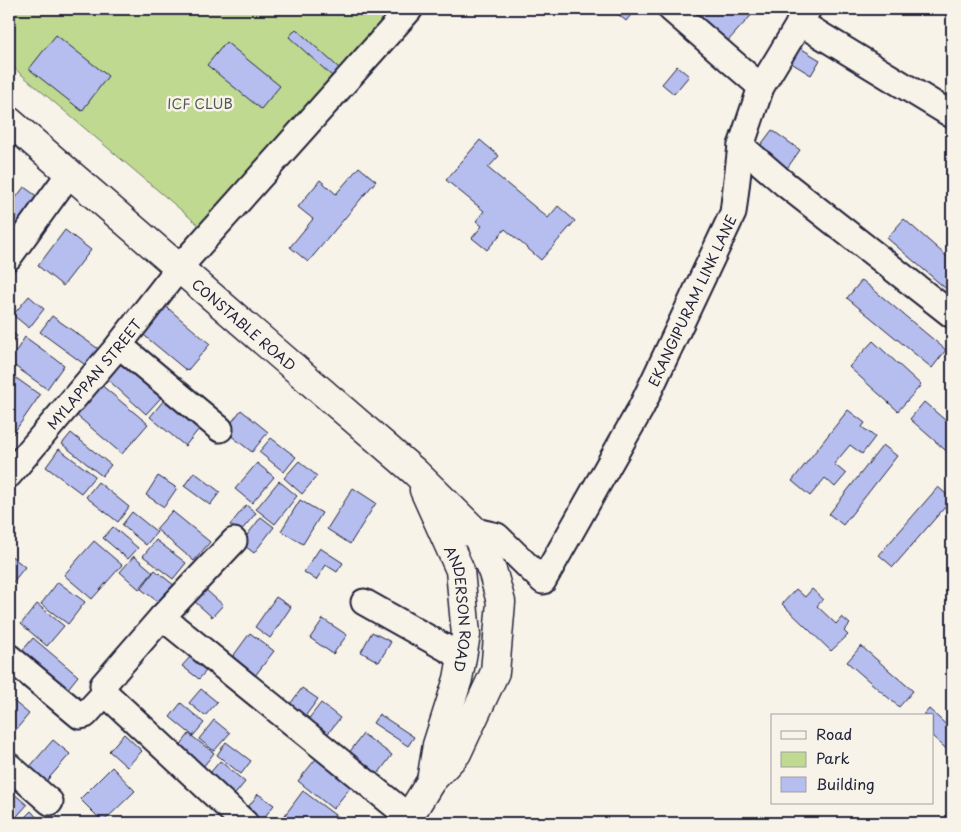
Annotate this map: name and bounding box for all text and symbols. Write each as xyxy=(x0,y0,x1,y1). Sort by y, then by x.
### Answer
park label: ICF CLUB xyxy=(167,93,233,114)
street label: EKANGIPURAM LINK LANE xyxy=(642,211,741,390)
street label: CONSTABLE ROAD xyxy=(188,273,301,375)
street label: MYLAPPAN STREET xyxy=(42,314,146,434)
street label: ANDERSON ROAD xyxy=(440,542,477,674)
legend xyxy=(771,714,934,804)
text: Road xyxy=(816,722,852,745)
text: Park xyxy=(816,746,850,769)
text: Building xyxy=(816,772,875,795)

